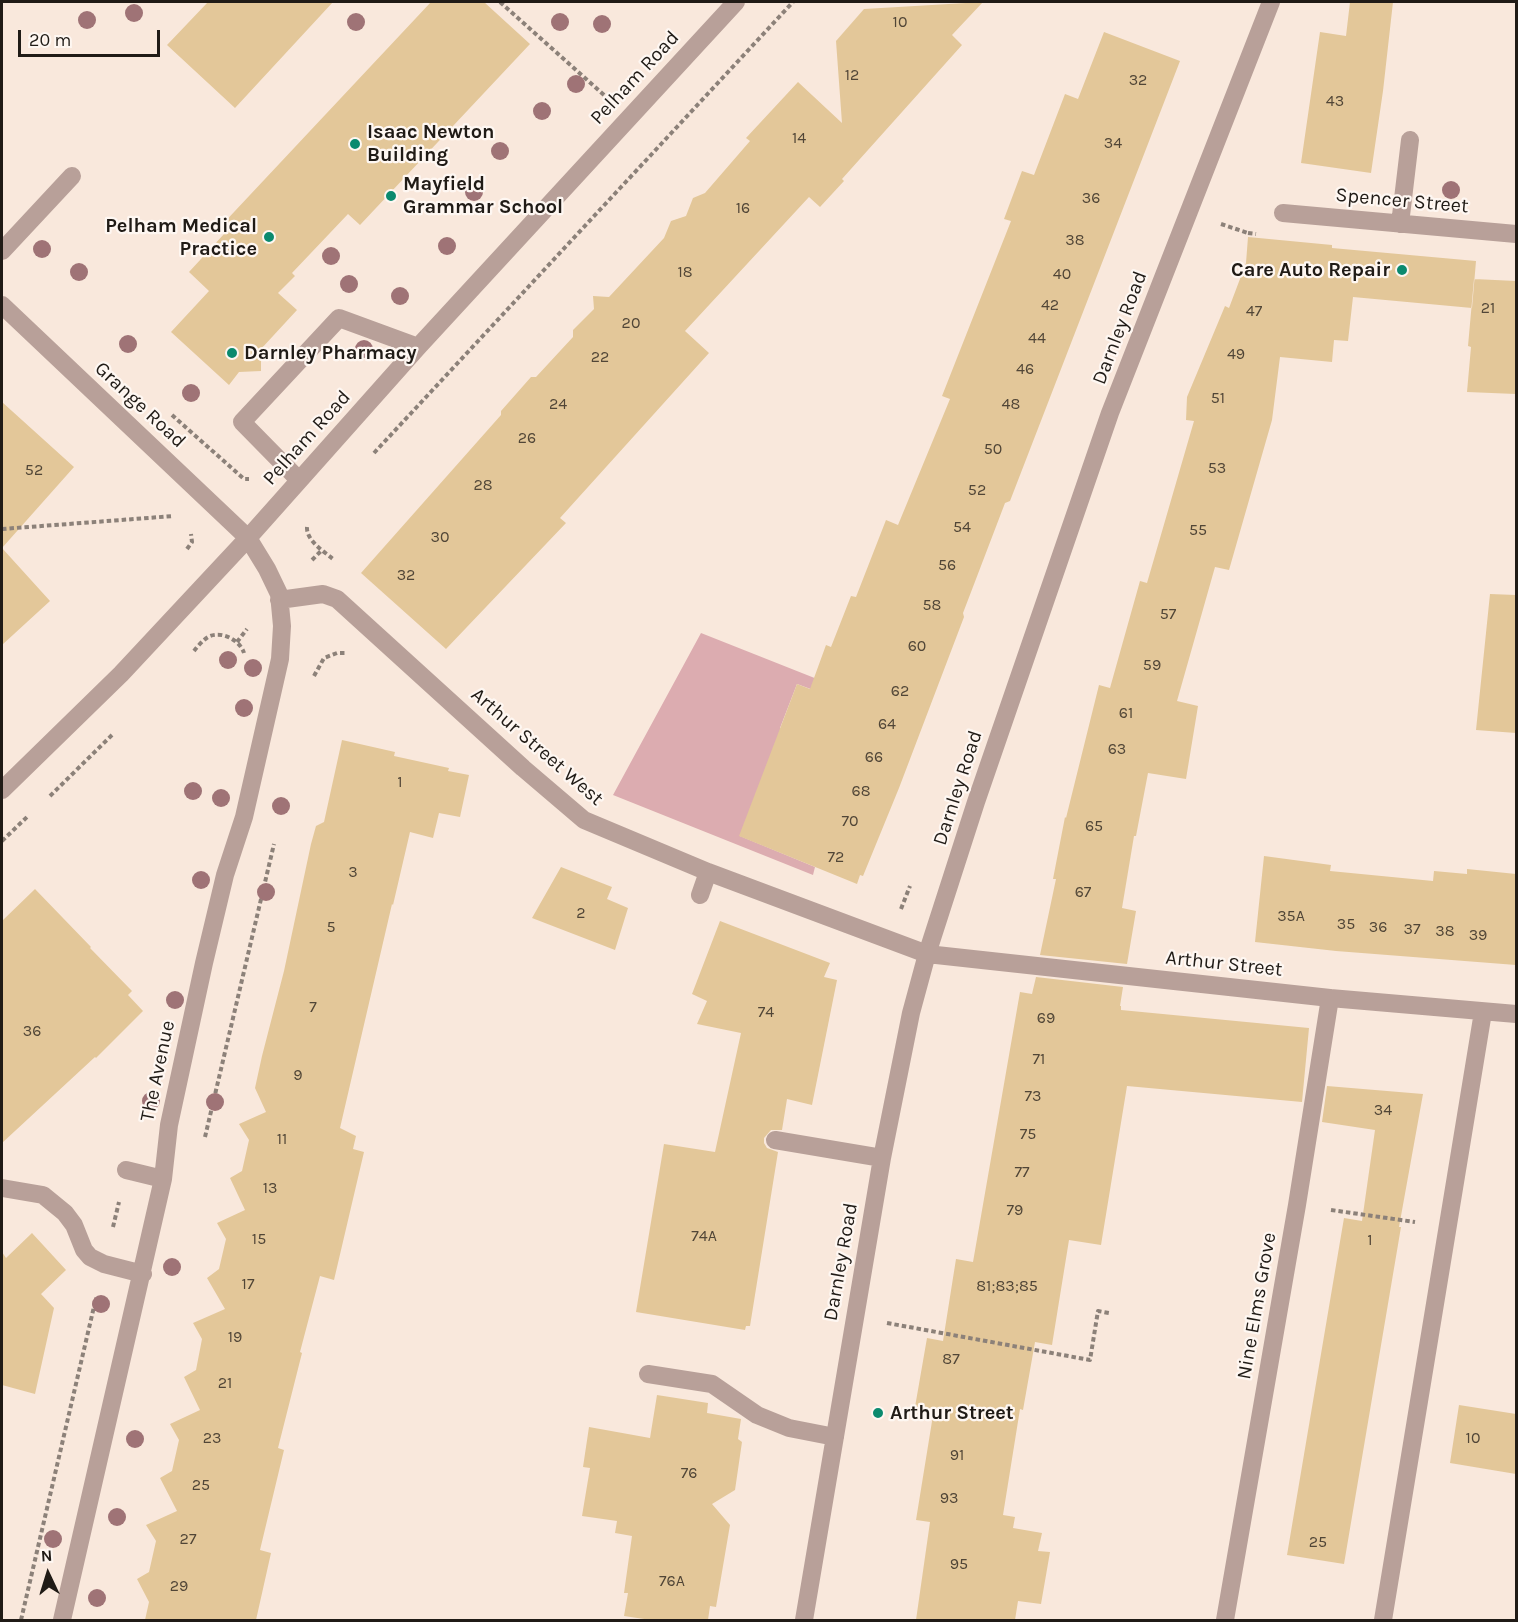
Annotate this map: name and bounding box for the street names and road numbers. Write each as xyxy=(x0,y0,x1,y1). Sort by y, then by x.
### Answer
street label: Pelham Road xyxy=(585,26,685,130)
street label: Spencer Street xyxy=(1334,183,1470,219)
street label: Darnley Road xyxy=(1087,268,1153,388)
street label: Grange Road xyxy=(90,357,190,453)
street label: Pelham Road xyxy=(258,386,356,490)
street label: Arthur Street West xyxy=(466,683,608,811)
street label: Darnley Road xyxy=(928,727,988,849)
street label: Arthur Street xyxy=(1164,946,1284,982)
street label: The Avenue xyxy=(136,1018,180,1124)
street label: Darnley Road xyxy=(819,1201,863,1323)
street label: Nine Elms Grove xyxy=(1232,1231,1282,1381)

